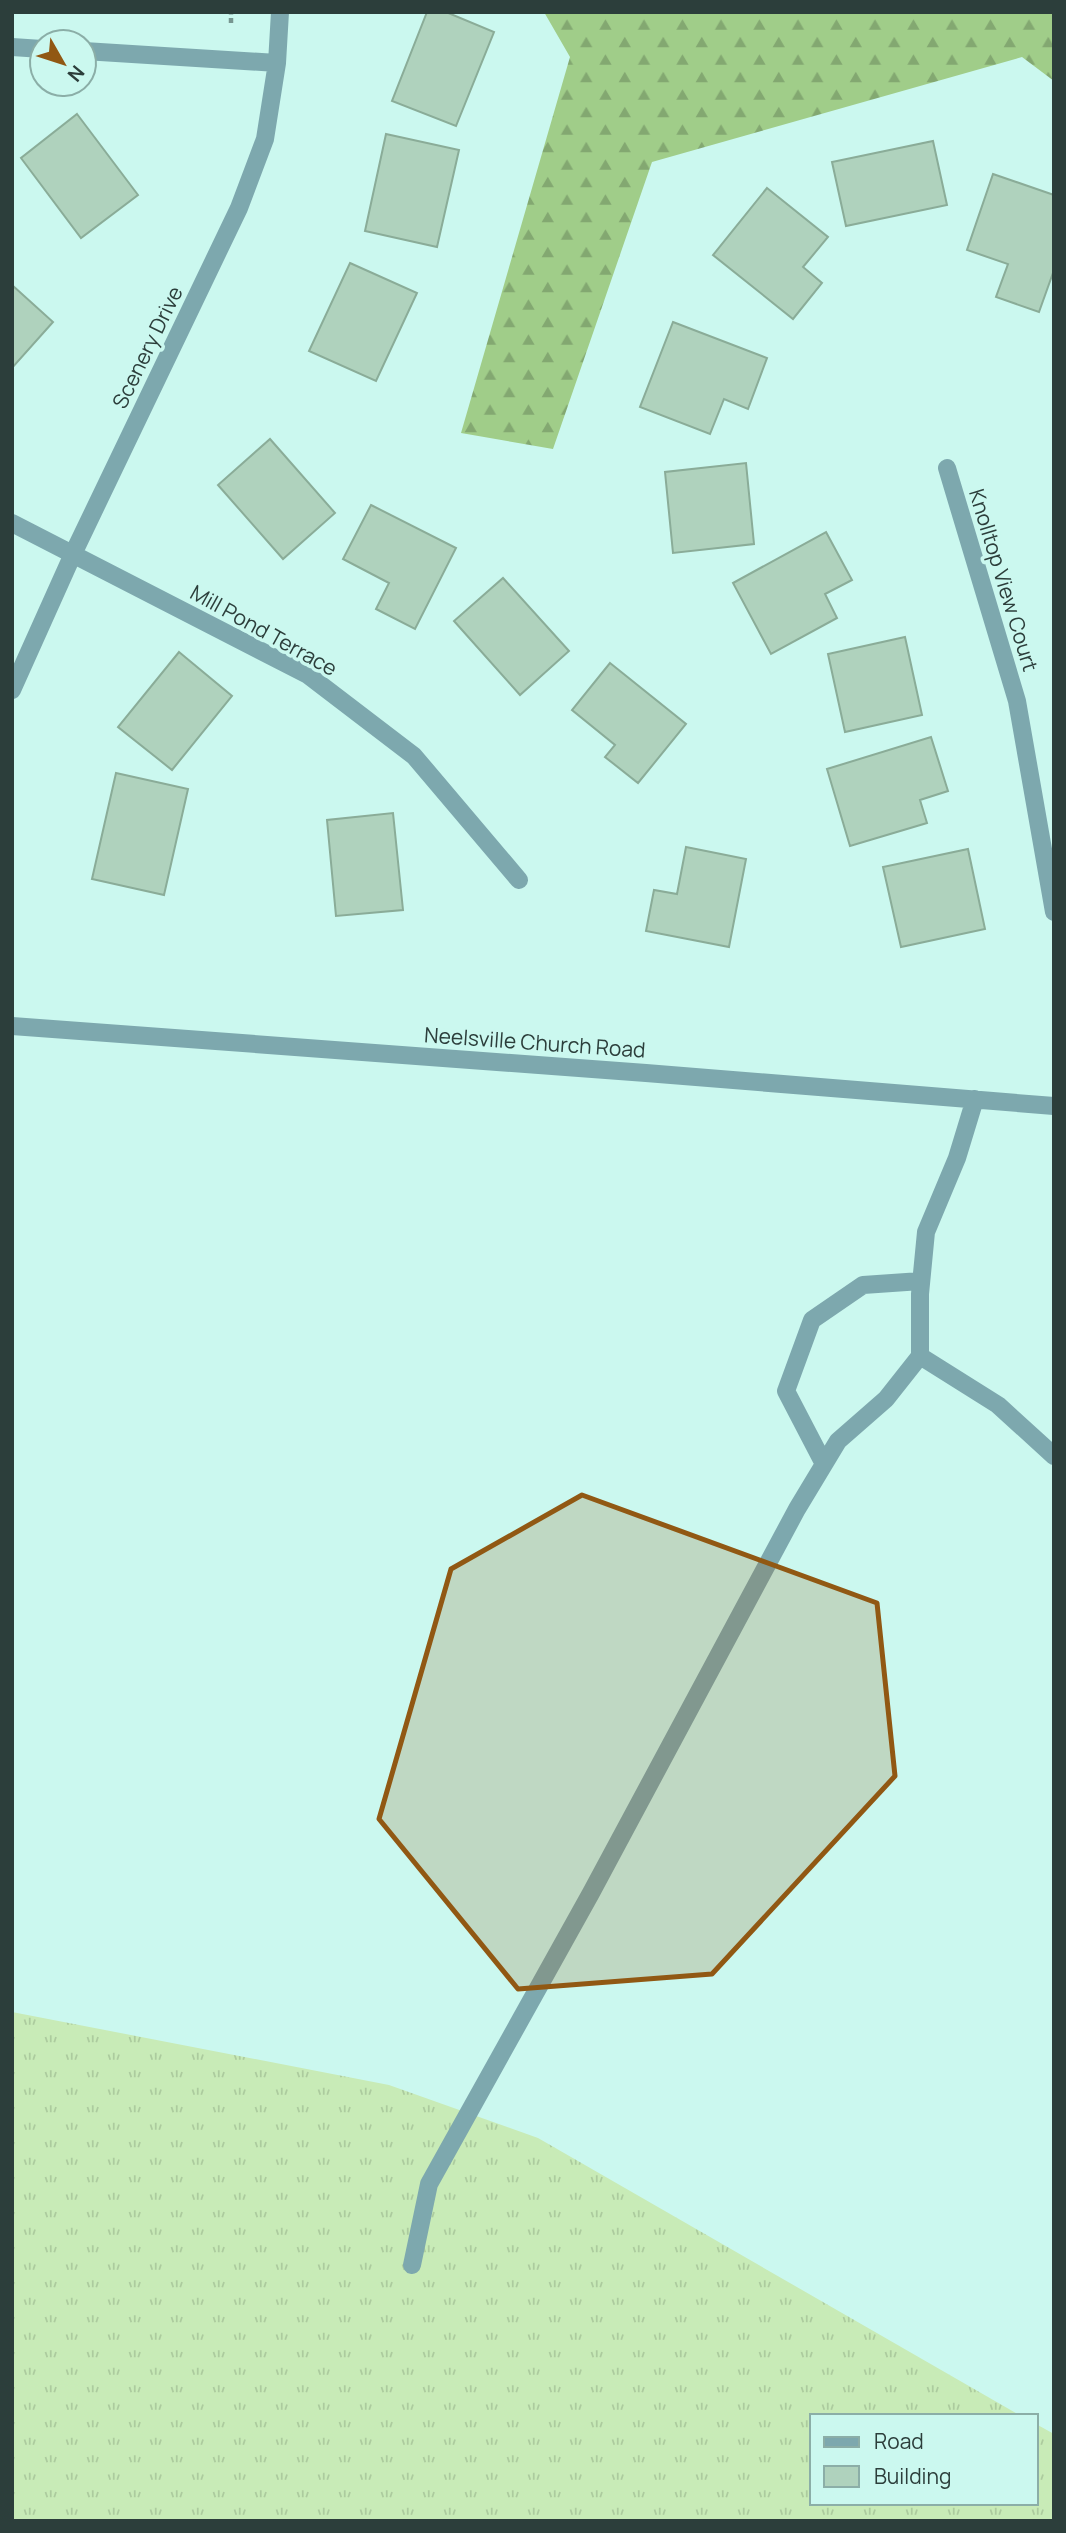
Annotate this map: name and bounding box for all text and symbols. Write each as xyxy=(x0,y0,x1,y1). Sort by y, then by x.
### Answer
north arrow xyxy=(28,28,98,98)
text: N xyxy=(62,60,91,87)
street label: Scenery Drive xyxy=(105,281,189,413)
street label: Knolltop View Court xyxy=(963,485,1045,675)
street label: Mill Pond Terrace xyxy=(186,578,342,682)
street label: Neelsville Church Road xyxy=(423,1020,647,1064)
legend xyxy=(810,2414,1038,2505)
text: Road xyxy=(874,2427,924,2455)
text: Building xyxy=(874,2462,951,2490)

